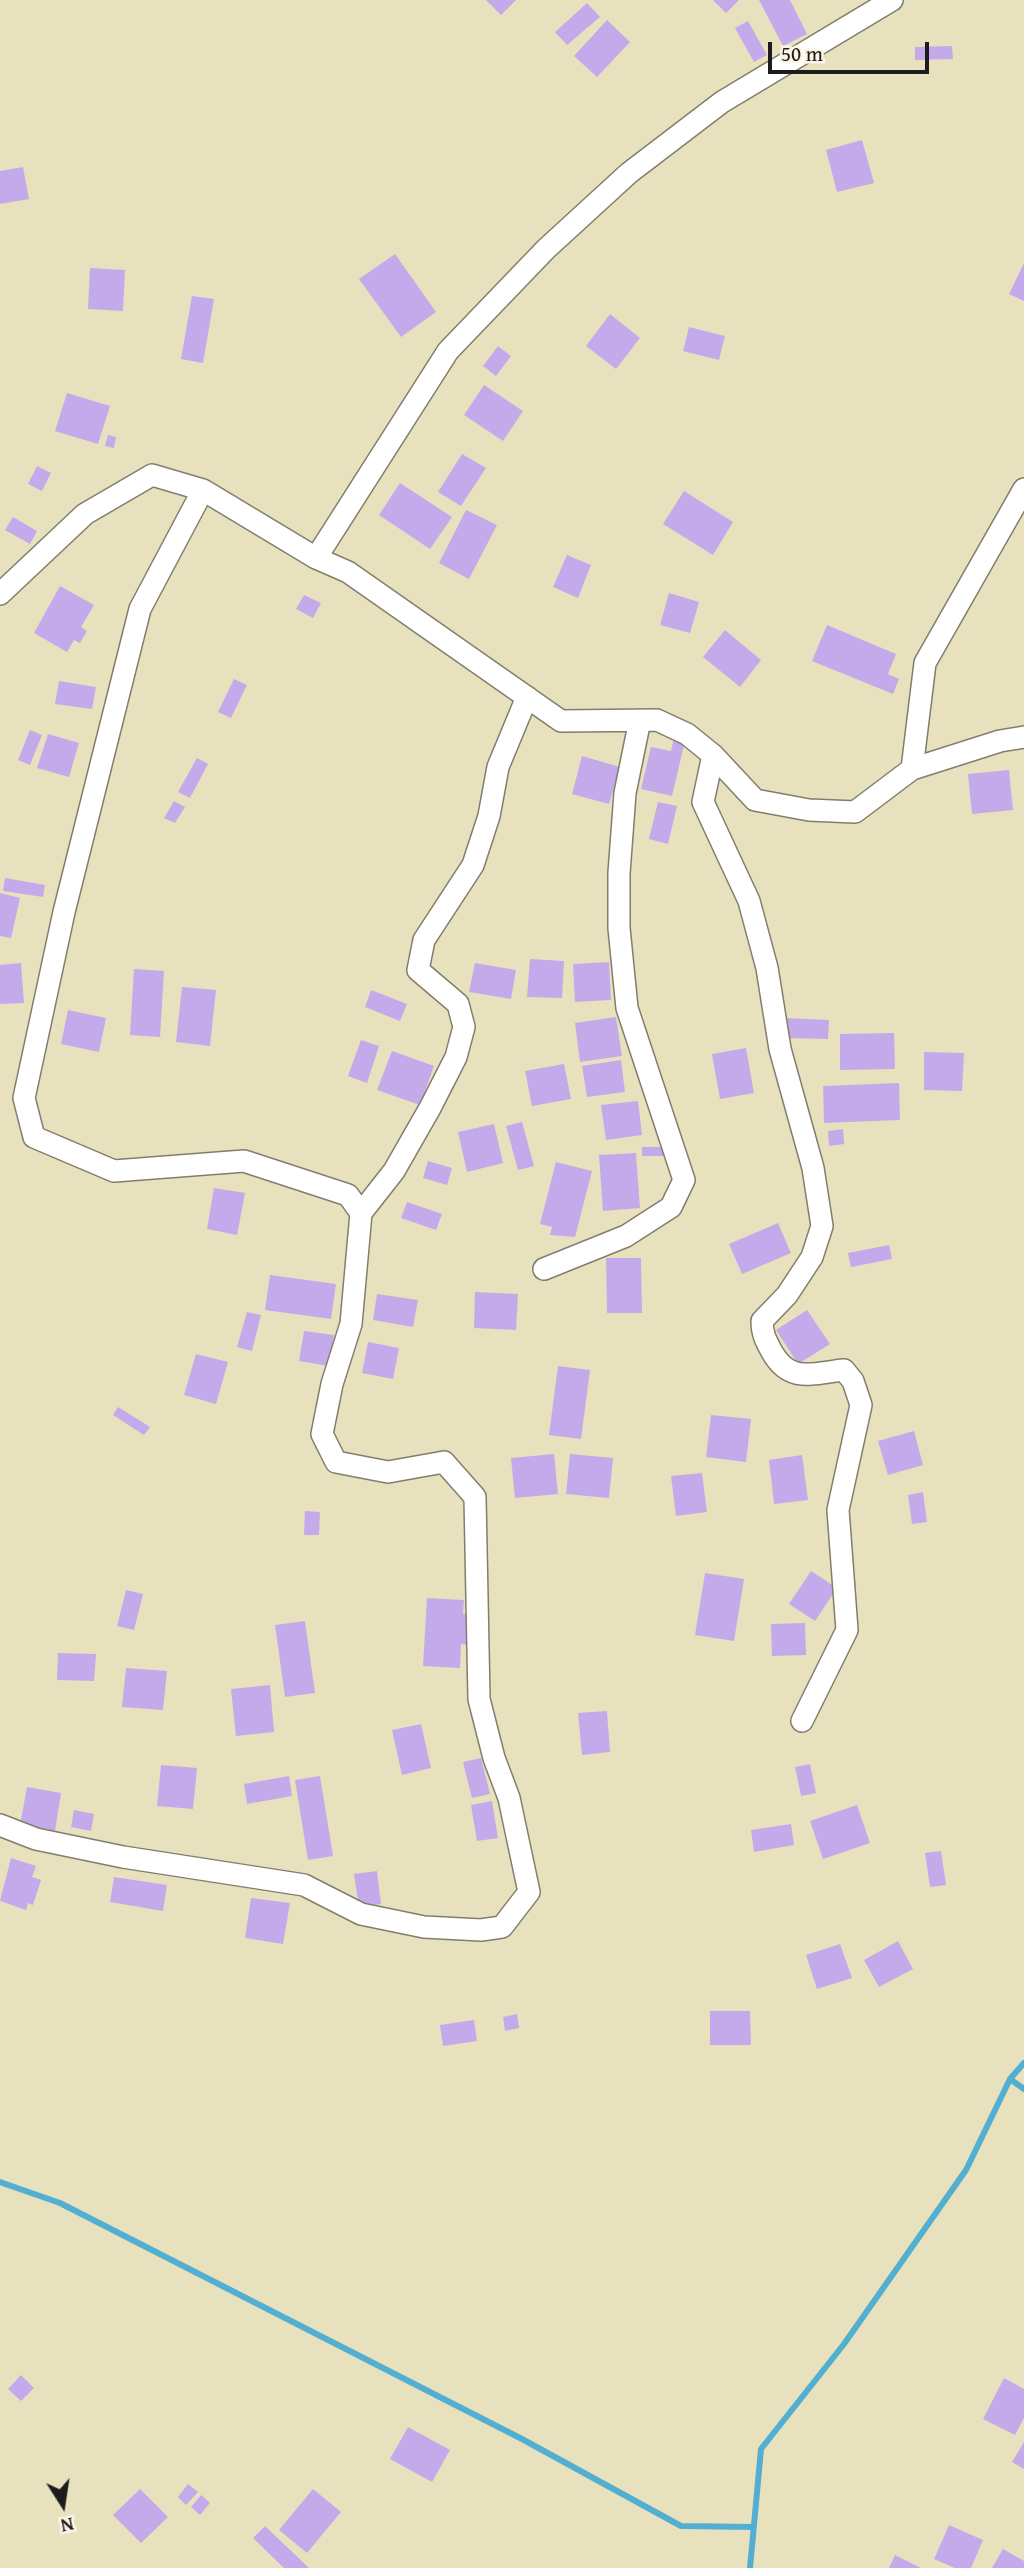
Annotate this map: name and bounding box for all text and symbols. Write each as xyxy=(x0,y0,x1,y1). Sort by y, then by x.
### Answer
scale bar xyxy=(772,28,933,72)
text: 50 m xyxy=(781,38,823,69)
north arrow xyxy=(28,2470,98,2540)
text: N xyxy=(58,2511,76,2541)

